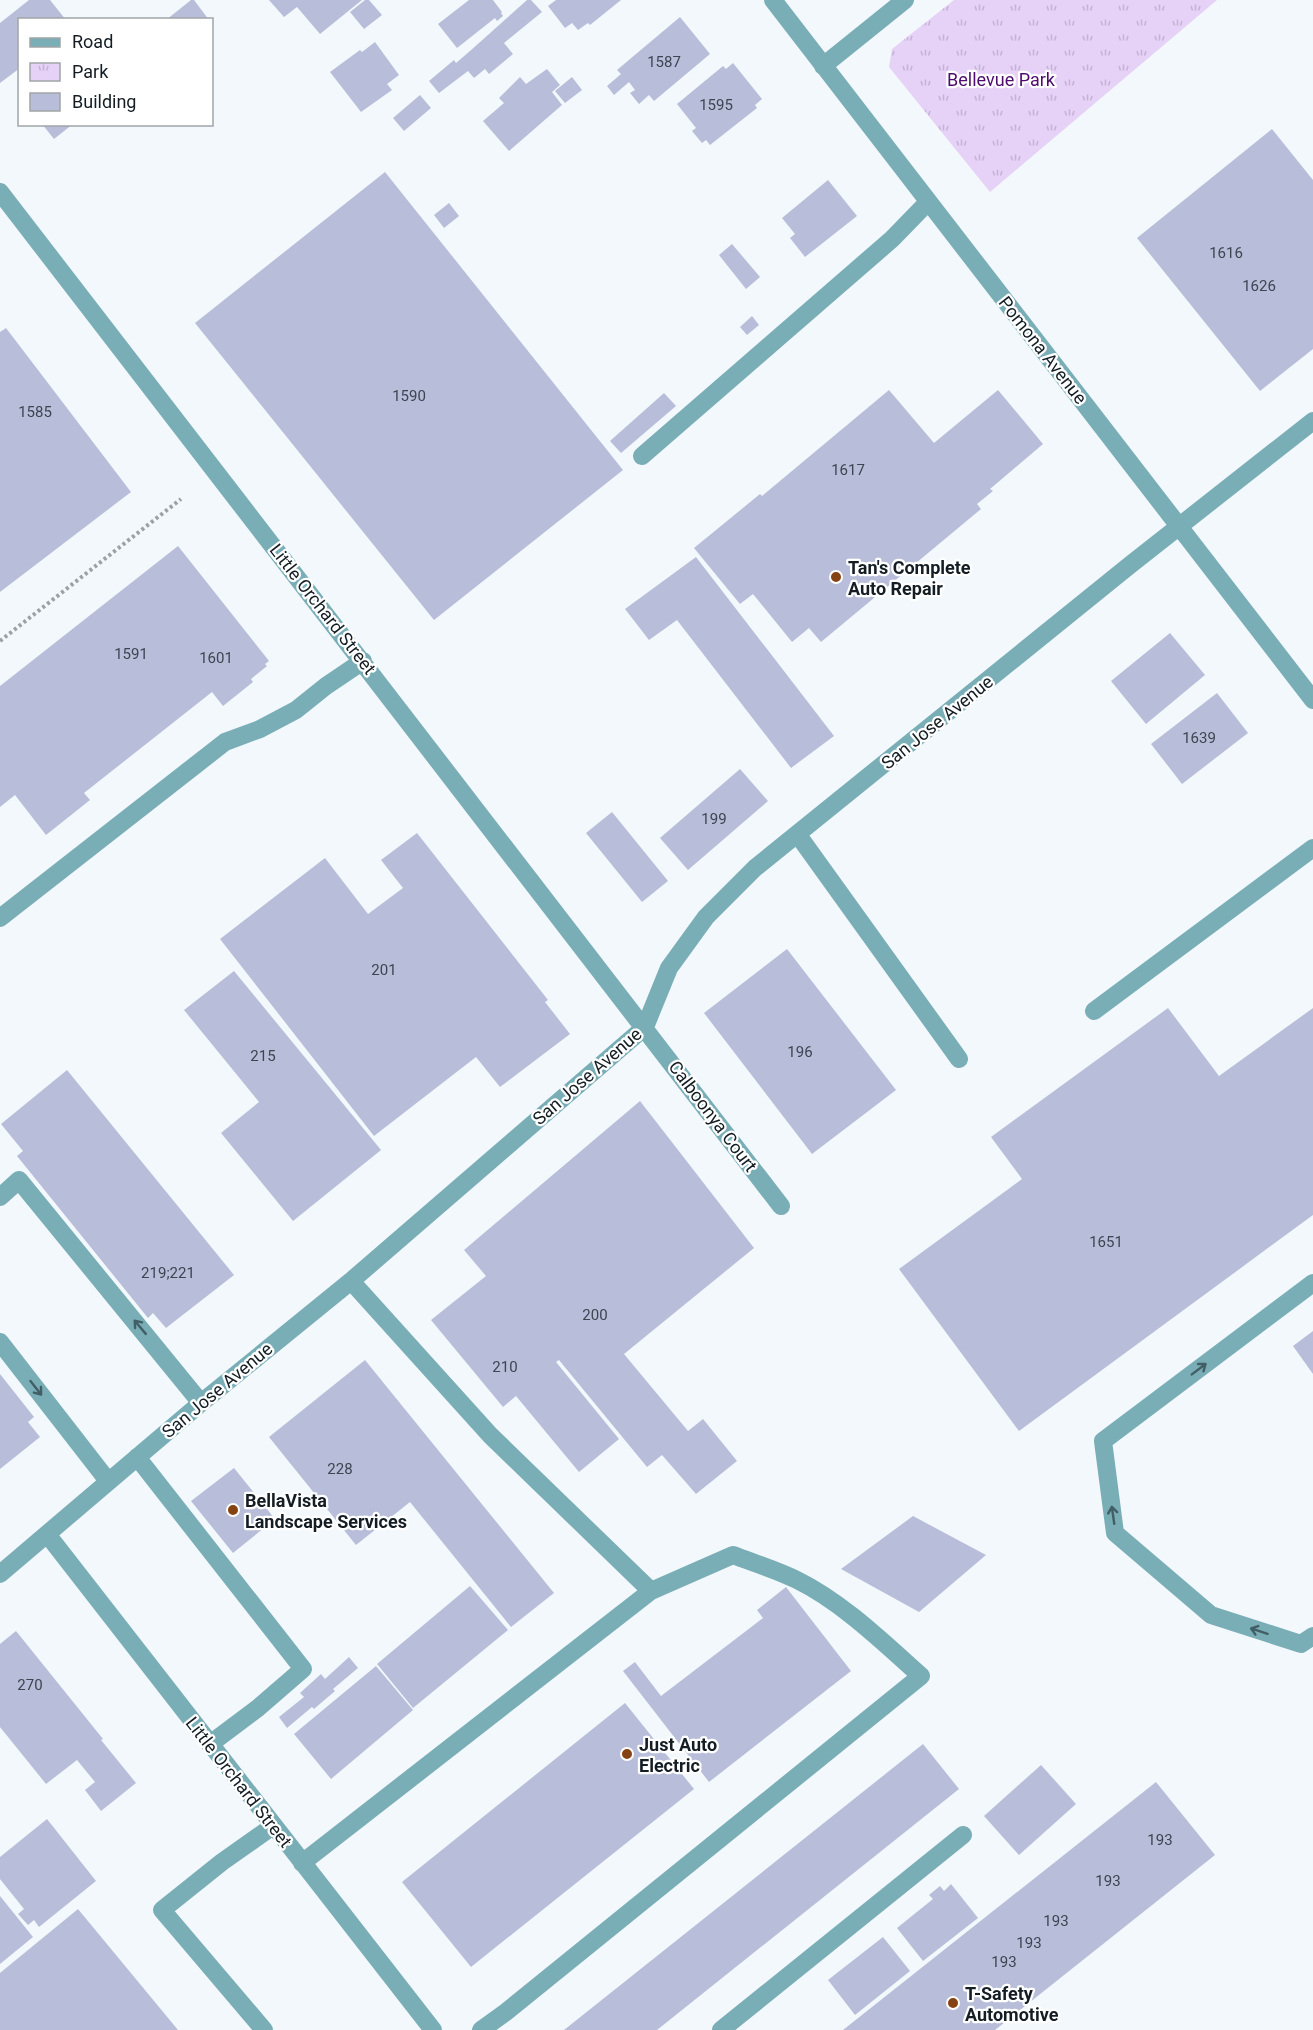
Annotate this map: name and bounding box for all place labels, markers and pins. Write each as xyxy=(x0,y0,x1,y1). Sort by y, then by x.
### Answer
place label: Tan's Complete Auto Repair xyxy=(848,557,971,599)
marker: Tan's Complete Auto Repair xyxy=(829,570,843,584)
place label: BellaVista Landscape Services xyxy=(245,1490,407,1532)
marker: BellaVista Landscape Services xyxy=(226,1503,240,1517)
place label: Just Auto Electric xyxy=(639,1734,717,1776)
marker: Just Auto Electric xyxy=(620,1747,634,1761)
place label: T-Safety Automotive xyxy=(965,1983,1059,2025)
marker: T-Safety Automotive xyxy=(946,1996,960,2010)

